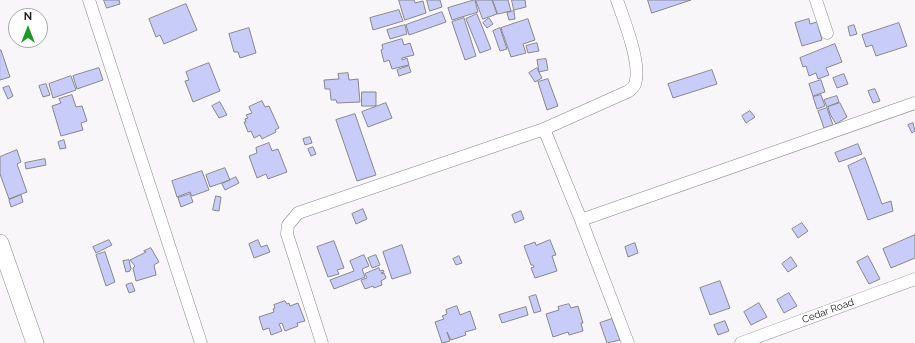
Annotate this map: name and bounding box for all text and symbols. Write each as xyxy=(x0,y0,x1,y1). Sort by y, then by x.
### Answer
north arrow xyxy=(8,8,48,48)
text: N xyxy=(24,10,32,23)
street label: Cedar Road xyxy=(800,296,856,326)

